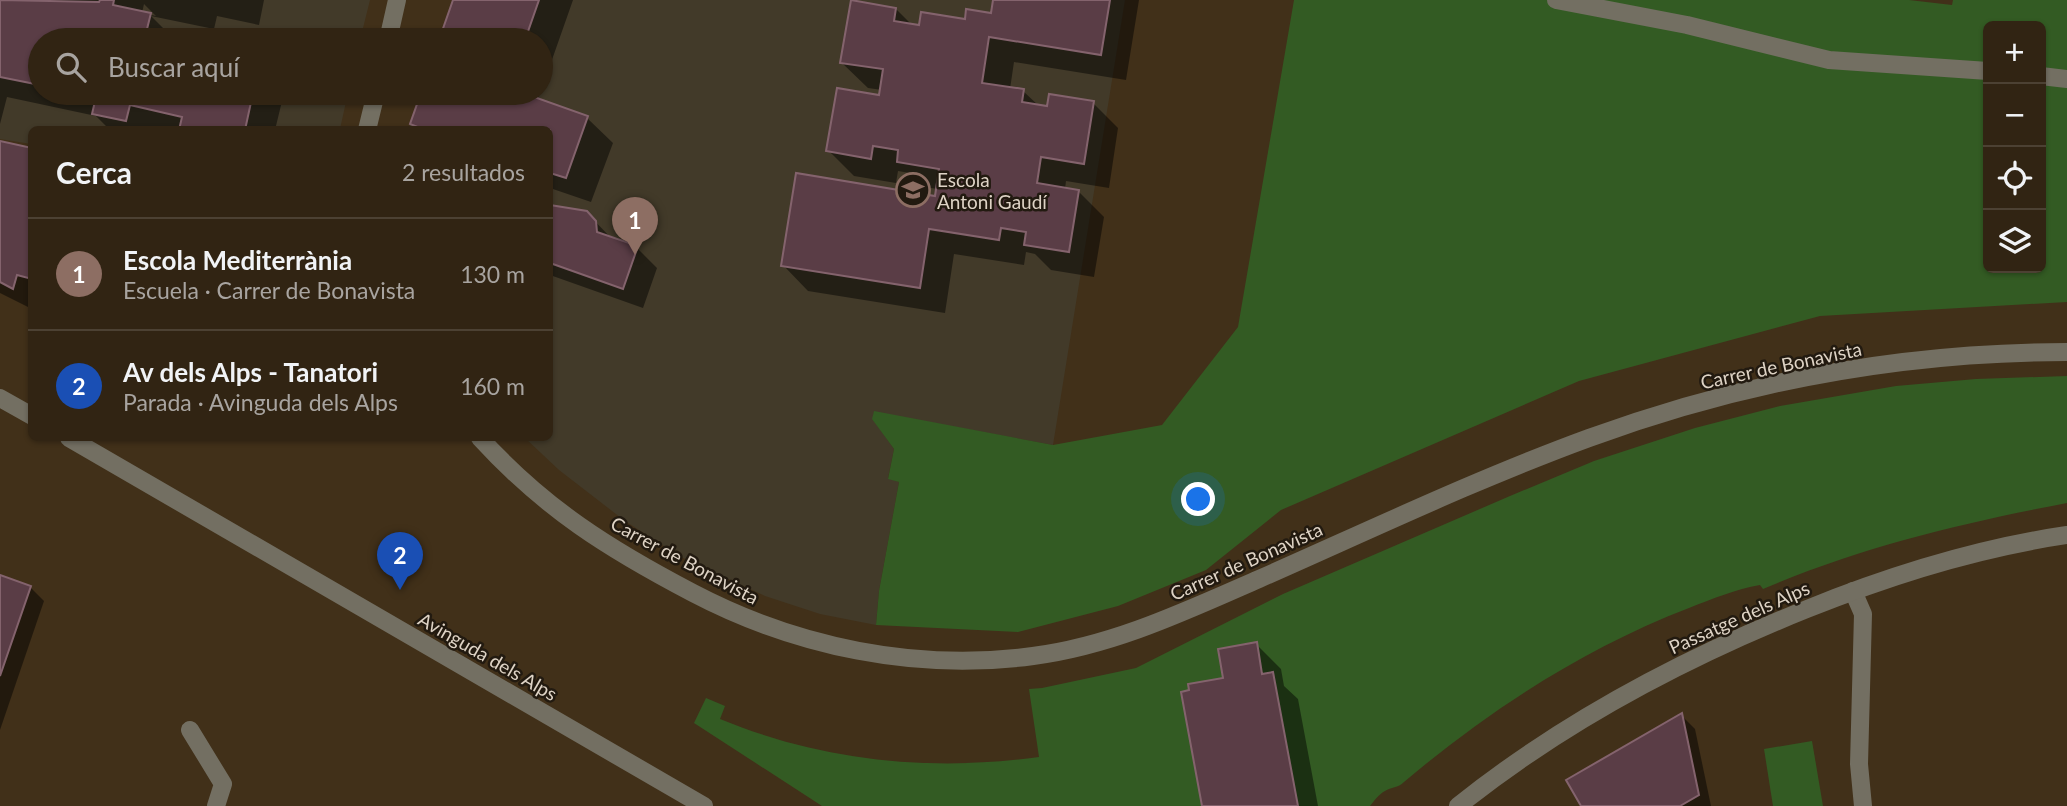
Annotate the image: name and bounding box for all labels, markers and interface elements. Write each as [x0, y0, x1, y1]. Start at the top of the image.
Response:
map controls [1983, 21, 2046, 273]
button: + [1983, 21, 2046, 84]
search box [28, 28, 553, 105]
icon: search [52, 48, 90, 86]
text: Buscar aquí [108, 51, 239, 83]
button: − [1983, 84, 2046, 147]
button: locate [1983, 147, 2046, 210]
text: Cerca [56, 154, 132, 190]
text: 2 resultados [402, 158, 525, 186]
place label: Escola Antoni Gaudí [937, 168, 1048, 213]
school or university icon: Escola Antoni Gaudí [894, 171, 932, 209]
pin: 1 [612, 197, 658, 255]
button: layers [1983, 210, 2046, 273]
text: Escola Mediterrània [123, 244, 352, 276]
text: 1 [72, 260, 86, 288]
text: 130 m [460, 260, 525, 288]
text: Escuela · Carrer de Bonavista [123, 276, 415, 304]
street label: Carrer de Bonavista [1698, 337, 1864, 393]
text: Av dels Alps - Tanatori [123, 356, 378, 388]
text: 2 [72, 372, 86, 400]
text: 160 m [460, 372, 525, 400]
text: Parada · Avinguda dels Alps [123, 388, 398, 416]
your location [1181, 482, 1215, 516]
street label: Carrer de Bonavista [607, 511, 763, 609]
street label: Carrer de Bonavista [1166, 517, 1326, 605]
pin: 2 [377, 532, 423, 590]
street label: Passatge dels Alps [1665, 576, 1813, 658]
street label: Avinguda dels Alps [415, 607, 561, 705]

